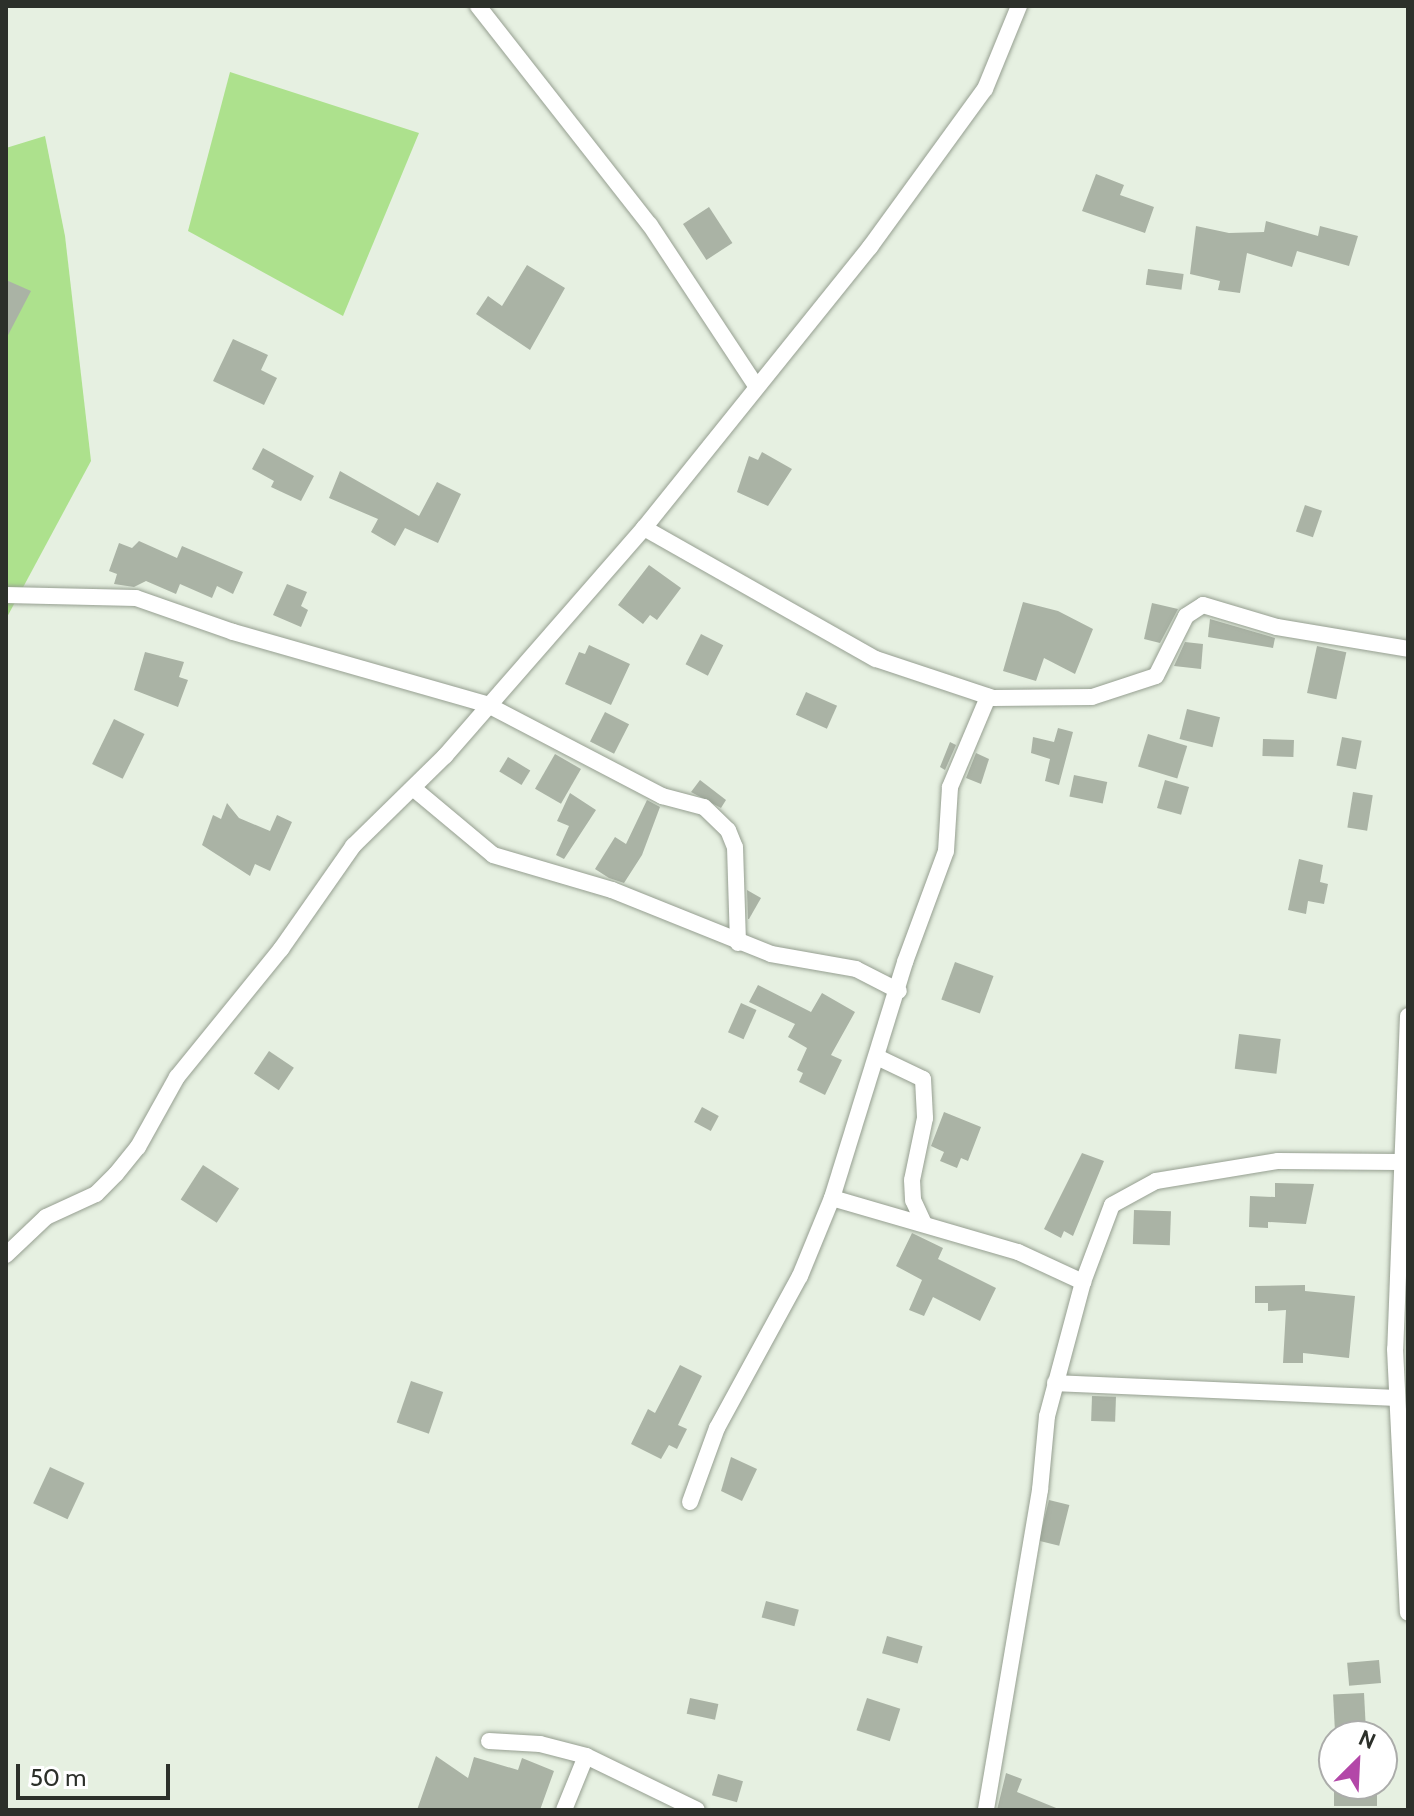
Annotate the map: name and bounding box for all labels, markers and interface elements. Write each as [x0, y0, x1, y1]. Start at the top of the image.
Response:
north arrow [1318, 1720, 1398, 1800]
text: N [1355, 1724, 1380, 1755]
scale bar [20, 1748, 174, 1798]
text: 50 m [30, 1763, 86, 1792]

